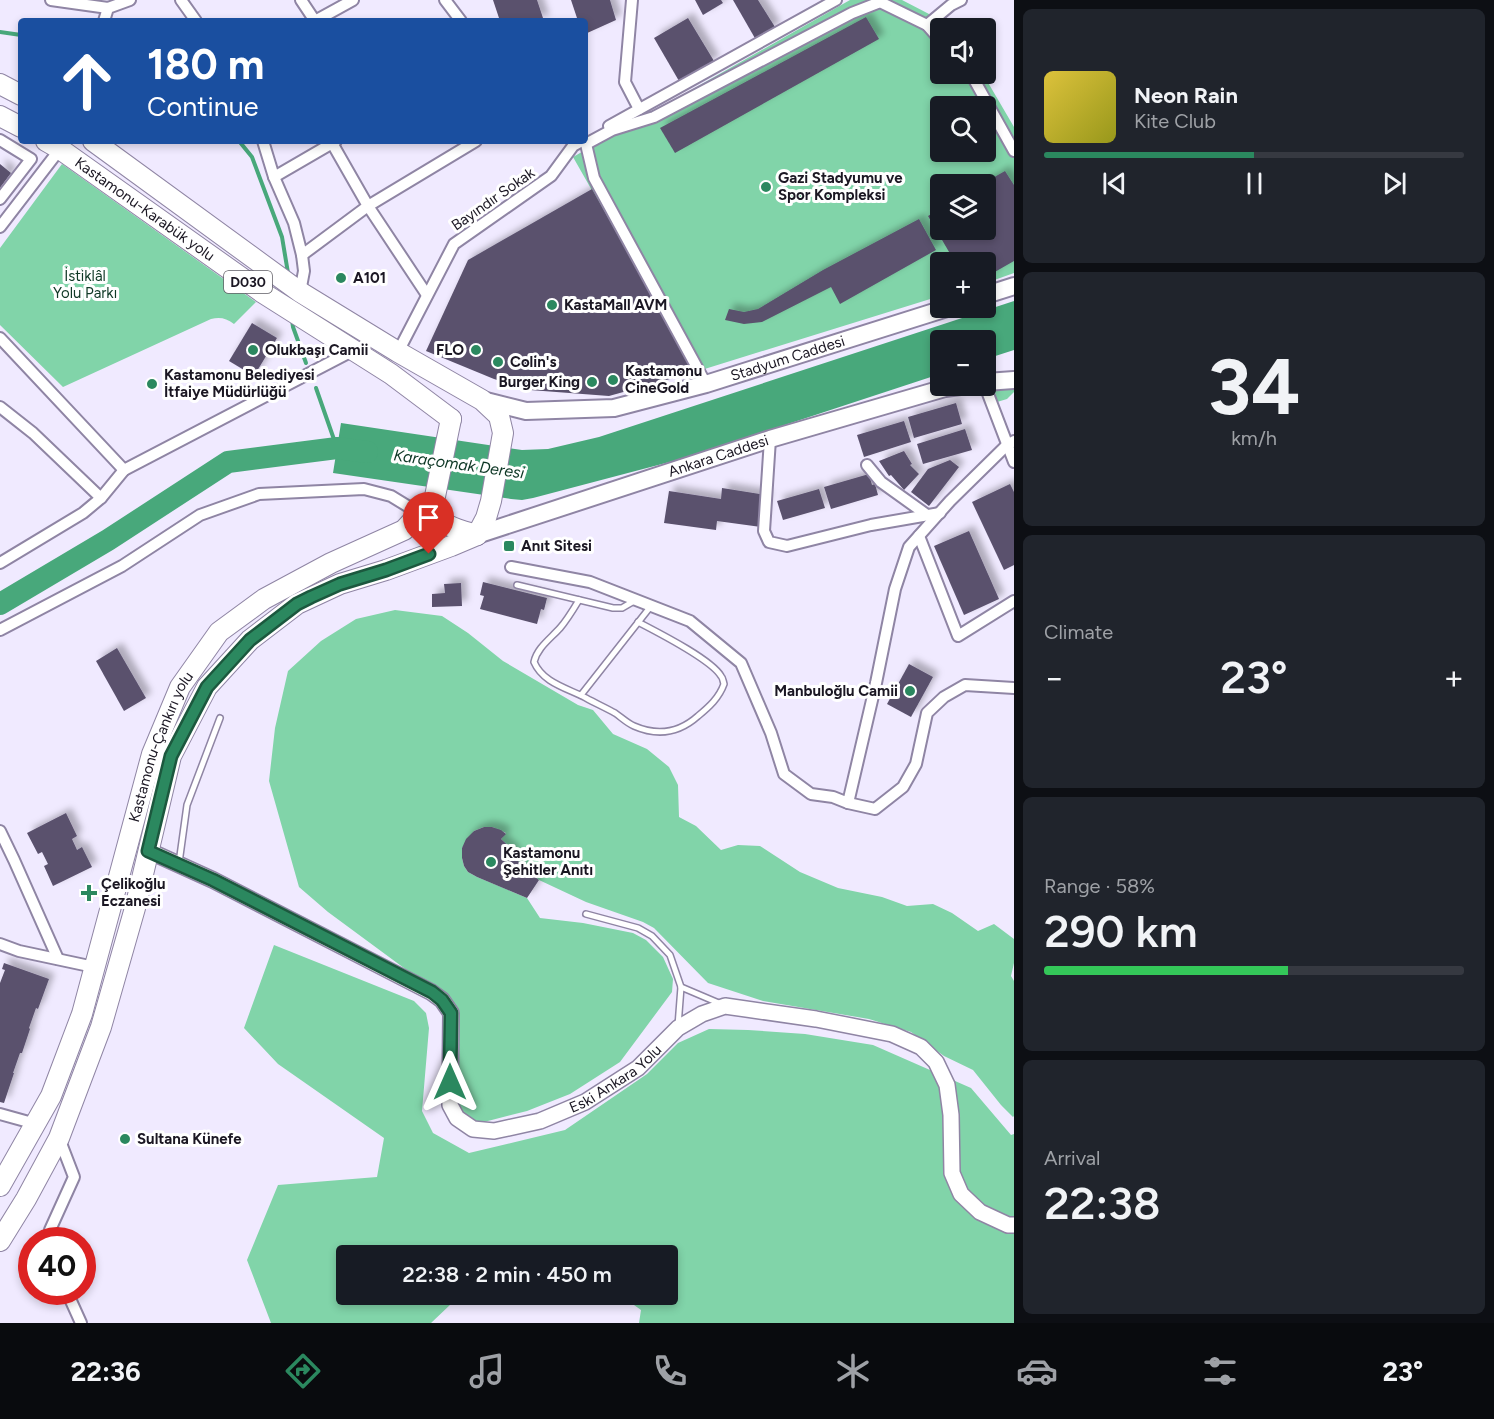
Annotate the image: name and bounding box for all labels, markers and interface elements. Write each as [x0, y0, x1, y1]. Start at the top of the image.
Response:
map controls [930, 18, 996, 396]
button: sound [930, 18, 996, 84]
text: 180 m [147, 39, 264, 90]
icon: ahead [48, 42, 126, 120]
text: Neon Rain [1134, 82, 1238, 109]
text: Continue [147, 90, 259, 123]
button: search [930, 96, 996, 162]
text: Kite Club [1134, 109, 1216, 133]
street label: Kastamonu-Karabük yolu [71, 153, 218, 265]
street label: Bayındır Sokak [448, 163, 539, 234]
icon: previous [1098, 167, 1131, 200]
icon: pause [1238, 167, 1271, 200]
icon: next [1378, 167, 1411, 200]
place label: Gazi Stadyumu ve Spor Kompleksi [778, 169, 903, 204]
button: layers [930, 174, 996, 240]
marker: Gazi Stadyumu ve Spor Kompleksi [759, 180, 773, 194]
button: + [930, 252, 996, 318]
park label: İstiklâl Yolu Parkı [53, 267, 117, 302]
place label: A101 [353, 269, 386, 287]
road number: D030 [224, 271, 272, 293]
marker: A101 [334, 271, 348, 285]
place label: KastaMall AVM [564, 296, 667, 314]
marker: KastaMall AVM [545, 298, 559, 312]
button: − [930, 330, 996, 396]
street label: Stadyum Caddesi [728, 332, 847, 385]
text: 34 [1208, 340, 1300, 434]
place label: Olukbaşı Camii [265, 341, 369, 359]
place label: FLO [436, 341, 464, 359]
marker: Olukbaşı Camii [246, 343, 260, 357]
marker: FLO [469, 343, 483, 357]
place label: Colin's [510, 353, 556, 371]
marker: Colin's [491, 355, 505, 369]
place label: Kastamonu CineGold [625, 362, 702, 397]
place label: Kastamonu Belediyesi İtfaiye Müdürlüğü [164, 366, 315, 401]
place label: Burger King [499, 373, 580, 391]
marker: Kastamonu CineGold [606, 373, 620, 387]
marker: Burger King [585, 375, 599, 389]
marker: Kastamonu Belediyesi İtfaiye Müdürlüğü [145, 377, 159, 391]
text: km/h [1231, 426, 1277, 450]
street label: Ankara Caddesi [666, 431, 771, 481]
water label: Karaçomak Deresi [392, 445, 526, 483]
pin [403, 492, 454, 554]
icon: arrive [412, 501, 445, 534]
place label: Anıt Sitesi [521, 537, 592, 555]
marker: Anıt Sitesi [502, 539, 516, 553]
text: Climate [1044, 620, 1113, 644]
text: 23° [1220, 650, 1288, 704]
text: − [1044, 658, 1065, 697]
text: + [1443, 658, 1464, 697]
street label: Kastamonu-Çankırı yolu [125, 668, 197, 824]
place label: Manbuloğlu Camii [774, 682, 898, 700]
marker: Manbuloğlu Camii [903, 684, 917, 698]
place label: Kastamonu Şehitler Anıtı [503, 844, 593, 879]
marker: Kastamonu Şehitler Anıtı [484, 855, 498, 869]
text: Range · 58% [1044, 874, 1155, 898]
place label: Çelikoğlu Eczanesi [101, 875, 165, 910]
marker: Çelikoğlu Eczanesi [82, 886, 96, 900]
text: 290 km [1044, 904, 1198, 958]
street label: Eski Ankara Yolu [566, 1041, 665, 1117]
position arrow [418, 1050, 482, 1114]
place label: Sultana Künefe [137, 1130, 242, 1148]
marker: Sultana Künefe [118, 1132, 132, 1146]
text: Arrival [1044, 1146, 1100, 1170]
text: 22:38 [1044, 1176, 1160, 1230]
speed limit sign: 40 [18, 1227, 96, 1305]
text: 22:38 · 2 min · 450 m [402, 1261, 612, 1288]
icon: directions [282, 1350, 324, 1392]
icon: music [466, 1350, 508, 1392]
icon: phone [649, 1350, 691, 1392]
icon: climate [832, 1350, 874, 1392]
icon: car [1016, 1350, 1058, 1392]
icon: filters [1199, 1350, 1241, 1392]
text: 22:36 [71, 1355, 141, 1388]
text: 23° [1382, 1355, 1423, 1388]

